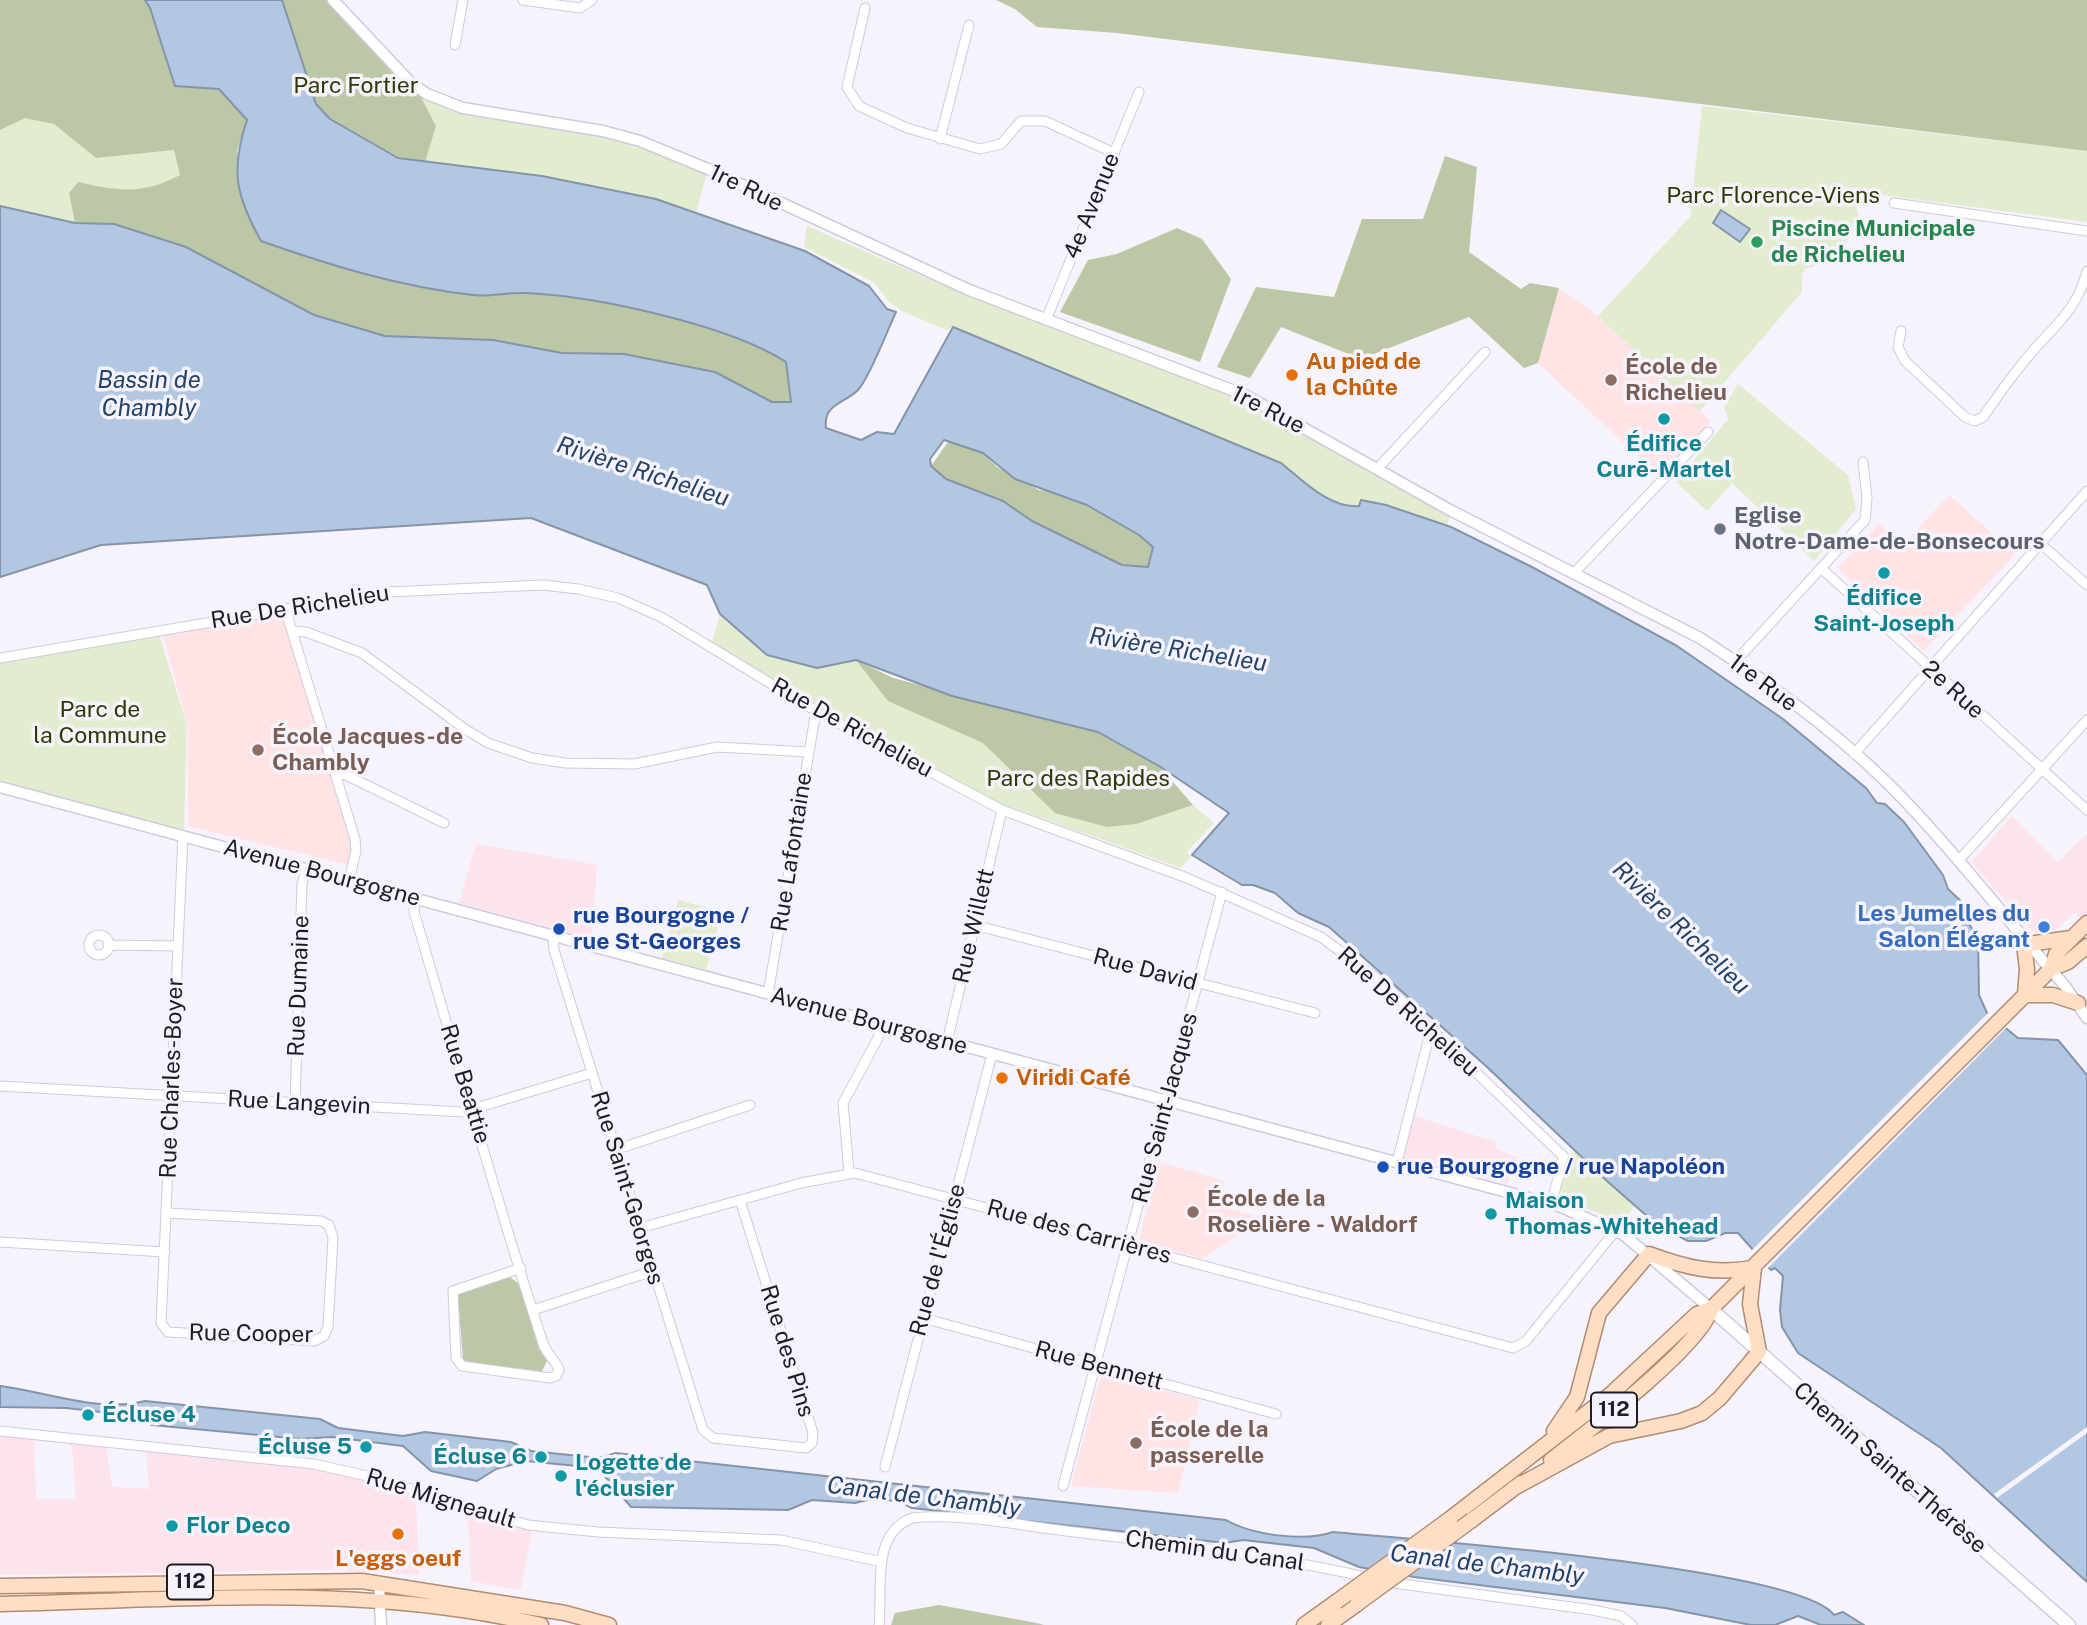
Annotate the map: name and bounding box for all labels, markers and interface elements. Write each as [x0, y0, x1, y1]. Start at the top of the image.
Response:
park label: Parc Fortier [293, 72, 419, 100]
street label: 4e Avenue [1058, 149, 1126, 263]
street label: 1re Rue [705, 158, 787, 218]
park label: Parc Florence-Viens [1666, 182, 1880, 210]
place label: Piscine Municipale de Richelieu [1771, 215, 1975, 269]
marker: Piscine Municipale de Richelieu [1749, 234, 1765, 250]
place label: Au pied de la Chûte [1306, 348, 1421, 402]
place label: École de Richelieu [1625, 353, 1727, 407]
water label: Bassin de Chambly [97, 367, 201, 423]
marker: Au pied de la Chûte [1284, 367, 1300, 383]
marker: École de Richelieu [1603, 372, 1619, 388]
street label: 1re Rue [1227, 380, 1309, 440]
marker: Édifice Curē-Martel [1656, 411, 1672, 427]
place label: Édifice Curē-Martel [1596, 430, 1732, 484]
water label: Rivière Richelieu [553, 431, 733, 513]
place label: Eglise Notre-Dame-de-Bonsecours [1734, 502, 2045, 556]
marker: Eglise Notre-Dame-de-Bonsecours [1712, 521, 1728, 537]
marker: Édifice Saint-Joseph [1876, 565, 1892, 581]
street label: Rue De Richelieu [209, 579, 391, 635]
place label: Édifice Saint-Joseph [1813, 584, 1955, 638]
water label: Rivière Richelieu [1087, 622, 1269, 678]
street label: 1re Rue [1723, 648, 1803, 718]
street label: 2e Rue [1916, 655, 1990, 725]
street label: Rue De Richelieu [766, 672, 938, 784]
park label: Parc de la Commune [33, 696, 167, 750]
place label: École Jacques-de Chambly [272, 723, 463, 777]
marker: École Jacques-de Chambly [250, 742, 266, 758]
park label: Parc des Rapides [986, 765, 1170, 793]
street label: Rue Lafontaine [766, 770, 818, 934]
street label: Avenue Bourgogne [221, 833, 423, 913]
water label: Rivière Richelieu [1606, 855, 1756, 1001]
street label: Rue Willett [947, 866, 1001, 986]
place label: Les Jumelles du Salon Élégant [1857, 900, 2030, 954]
place label: rue Bourgogne / rue St-Georges [573, 902, 749, 956]
street label: Rue Dumaine [283, 915, 315, 1057]
marker: Les Jumelles du Salon Élégant [2036, 919, 2052, 935]
marker: rue Bourgogne / rue St-Georges [551, 921, 567, 937]
street label: Rue De Richelieu [1332, 941, 1484, 1083]
street label: Rue David [1090, 943, 1200, 997]
street label: Rue Charles-Boyer [155, 977, 189, 1179]
street label: Avenue Bourgogne [768, 981, 970, 1061]
street label: Rue Saint-Jacques [1126, 1010, 1204, 1206]
street label: Rue Beattie [434, 1021, 496, 1147]
place label: Viridi Café [1016, 1064, 1131, 1092]
marker: Viridi Café [994, 1070, 1010, 1086]
street label: Rue Langevin [227, 1085, 371, 1121]
street label: Rue Saint-Georges [584, 1088, 670, 1288]
place label: rue Bourgogne / rue Napoléon [1397, 1153, 1725, 1181]
marker: rue Bourgogne / rue Napoléon [1375, 1159, 1391, 1175]
street label: Rue de l'Église [904, 1181, 972, 1339]
place label: École de la Roselière - Waldorf [1207, 1185, 1417, 1239]
place label: Maison Thomas-Whitehead [1505, 1187, 1718, 1241]
street label: Rue des Carrières [984, 1194, 1174, 1270]
marker: École de la Roselière - Waldorf [1185, 1204, 1201, 1220]
marker: Maison Thomas-Whitehead [1483, 1206, 1499, 1222]
street label: Rue des Pins [754, 1282, 820, 1420]
street label: Rue Cooper [188, 1319, 314, 1349]
street label: Rue Bennett [1032, 1336, 1166, 1396]
street label: Chemin Sainte-Thérèse [1788, 1376, 1992, 1560]
road number: 112 [1591, 1392, 1637, 1428]
place label: Écluse 4 [102, 1401, 196, 1429]
marker: Écluse 4 [80, 1407, 96, 1423]
place label: École de la passerelle [1150, 1416, 1269, 1470]
place label: Écluse 5 [258, 1433, 352, 1461]
marker: École de la passerelle [1128, 1435, 1144, 1451]
marker: Écluse 5 [358, 1439, 374, 1455]
place label: Écluse 6 [433, 1443, 527, 1471]
marker: Écluse 6 [533, 1449, 549, 1465]
place label: Logette de l'éclusier [575, 1449, 692, 1503]
street label: Rue Migneault [363, 1463, 519, 1535]
marker: Logette de l'éclusier [553, 1468, 569, 1484]
water label: Canal de Chambly [825, 1471, 1023, 1523]
place label: Flor Deco [186, 1512, 290, 1540]
marker: Flor Deco [164, 1518, 180, 1534]
street label: Chemin du Canal [1124, 1525, 1306, 1577]
marker: L'eggs oeuf [390, 1526, 406, 1542]
water label: Canal de Chambly [1388, 1539, 1586, 1591]
place label: L'eggs oeuf [335, 1545, 461, 1573]
road number: 112 [167, 1564, 213, 1600]

